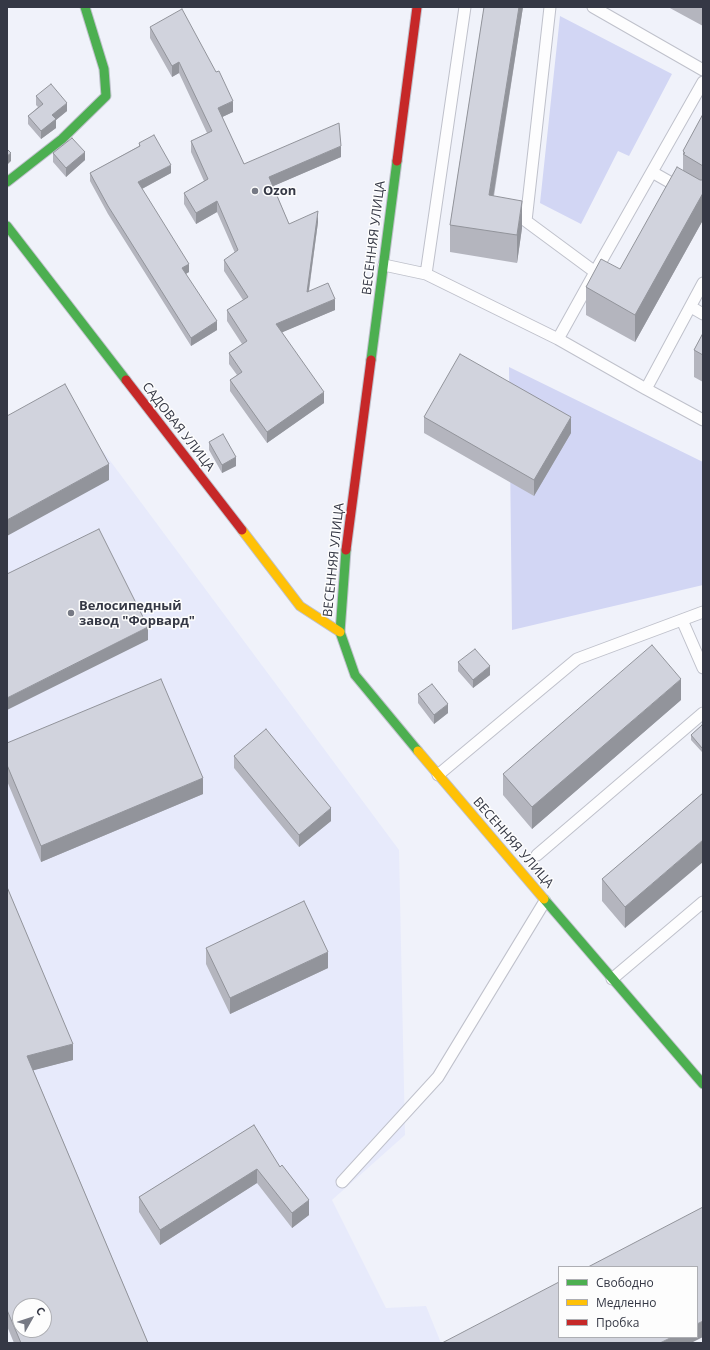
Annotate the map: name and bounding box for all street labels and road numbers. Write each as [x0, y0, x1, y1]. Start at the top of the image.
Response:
street label: ВЕСЕННЯЯ УЛИЦА [359, 180, 389, 296]
street label: САДОВАЯ УЛИЦА [138, 379, 218, 475]
street label: ВЕСЕННЯЯ УЛИЦА [320, 502, 348, 618]
street label: ВЕСЕННЯЯ УЛИЦА [469, 795, 557, 891]

